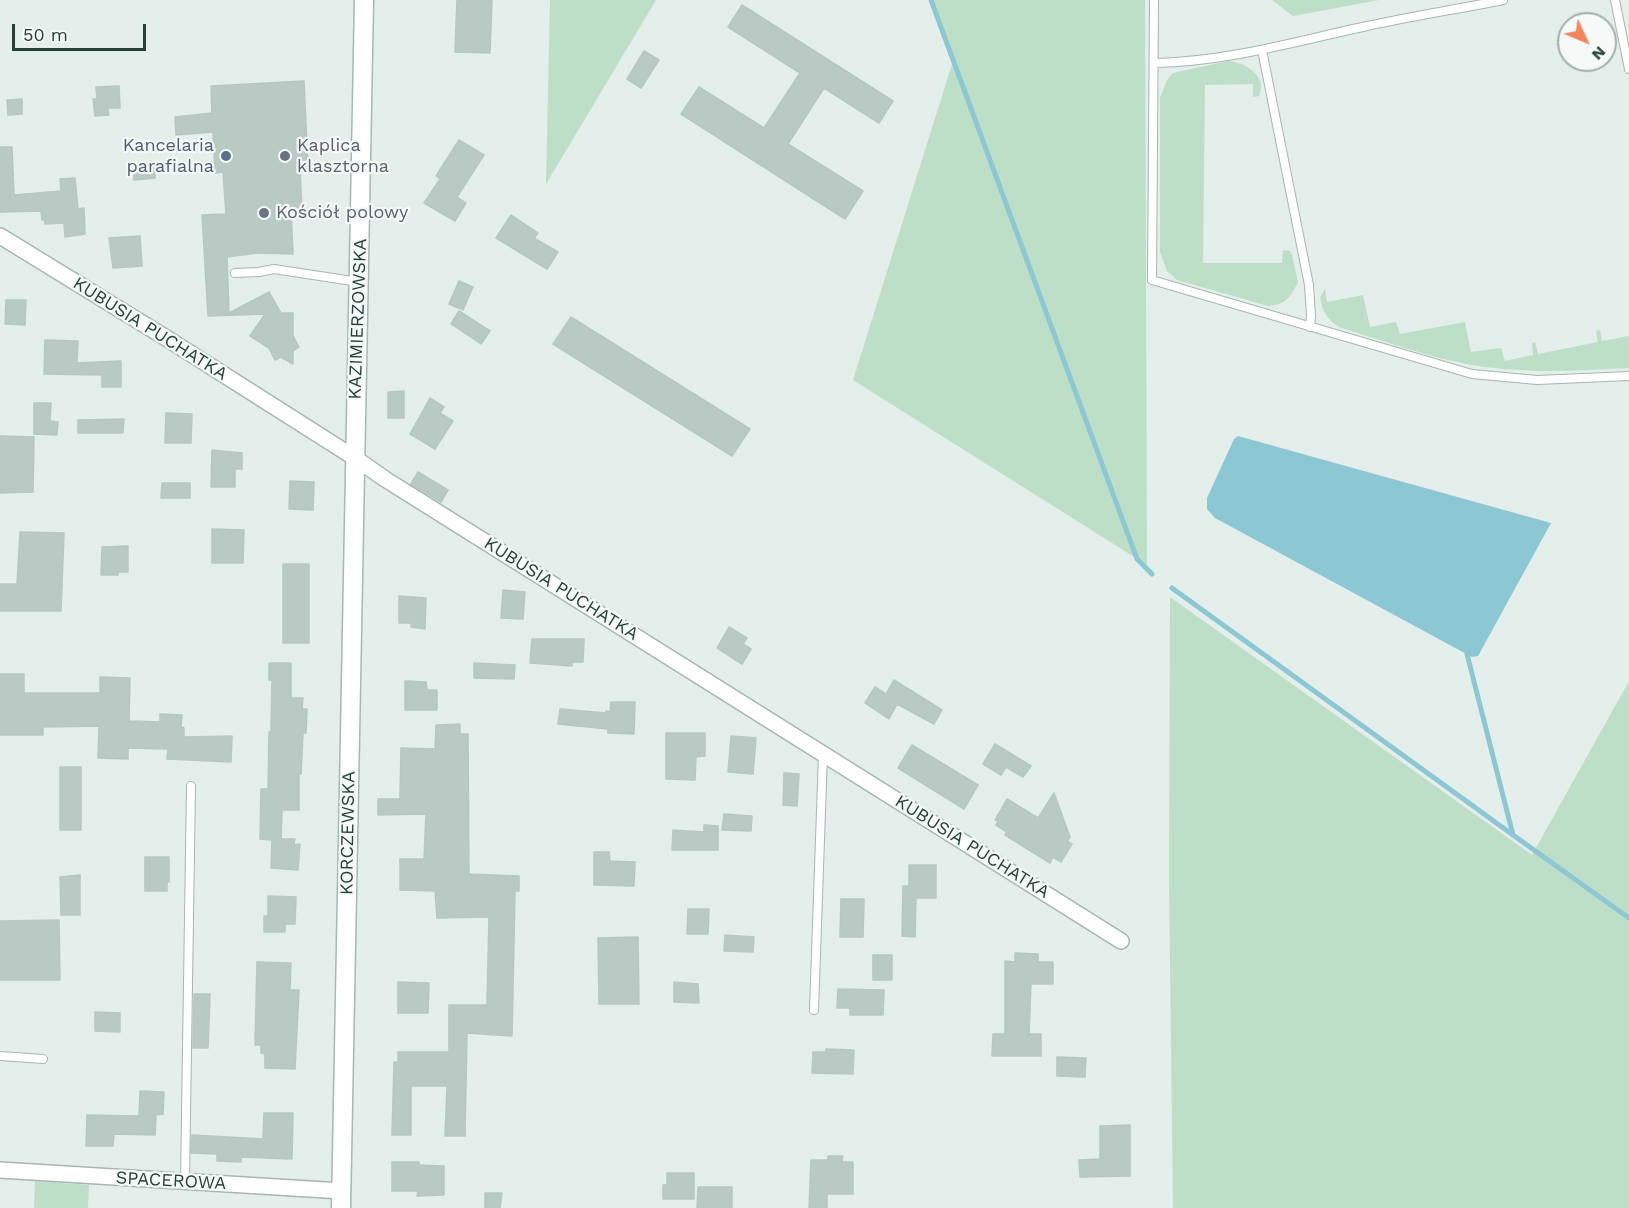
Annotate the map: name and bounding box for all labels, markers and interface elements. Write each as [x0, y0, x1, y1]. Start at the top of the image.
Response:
scale bar [15, 12, 148, 50]
north arrow [1557, 12, 1617, 72]
text: 50 m [23, 24, 68, 45]
text: N [1588, 43, 1610, 64]
place label: Kancelaria parafialna [123, 135, 214, 178]
place label: Kaplica klasztorna [297, 135, 389, 178]
marker: Kancelaria parafialna [219, 149, 233, 163]
marker: Kaplica klasztorna [278, 149, 292, 163]
place label: Kościół polowy [276, 202, 408, 224]
marker: Kościół polowy [257, 206, 271, 220]
street label: KAZIMIERZOWSKA [344, 238, 372, 400]
street label: KUBUSIA PUCHATKA [69, 273, 231, 385]
street label: KUBUSIA PUCHATKA [480, 533, 642, 645]
street label: KORCZEWSKA [336, 771, 360, 895]
street label: KUBUSIA PUCHATKA [891, 791, 1053, 903]
street label: SPACEROWA [115, 1167, 227, 1195]

